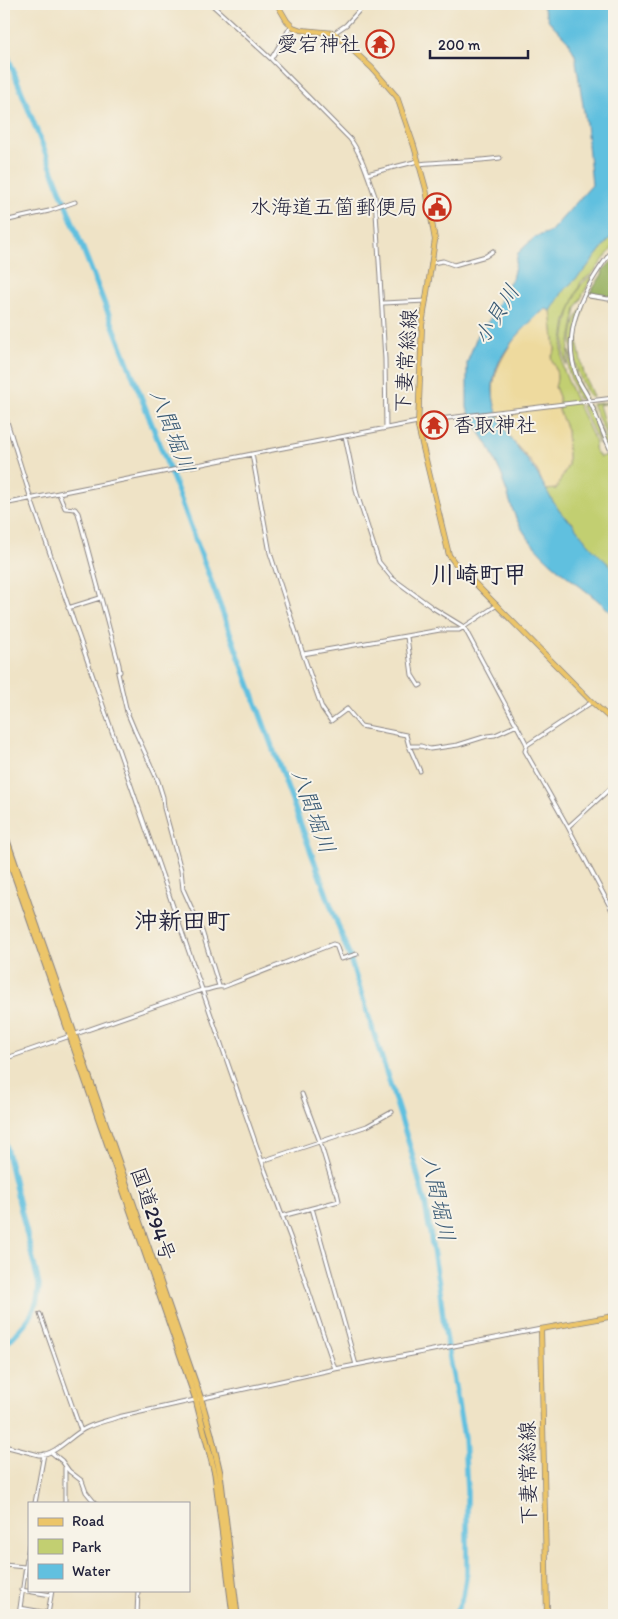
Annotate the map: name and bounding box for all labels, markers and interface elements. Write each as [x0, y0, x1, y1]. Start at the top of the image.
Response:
scale bar [430, 28, 528, 60]
temple icon: 愛宕神社 [365, 29, 395, 59]
place label: 愛宕神社 [277, 31, 361, 56]
text: 200 m [438, 36, 481, 54]
public building icon: 水海道五箇郵便局 [422, 192, 452, 222]
place label: 水海道五箇郵便局 [250, 194, 418, 219]
water label: 小貝川 [467, 279, 525, 349]
street label: 下妻常総線 [389, 308, 422, 414]
water label: 八間堀川 [144, 385, 201, 477]
temple icon: 香取神社 [419, 410, 449, 440]
place label: 香取神社 [453, 412, 537, 437]
district label: 川崎町甲 [431, 560, 527, 589]
water label: 八間堀川 [286, 765, 341, 857]
district label: 沖新田町 [134, 906, 230, 935]
water label: 八間堀川 [416, 1152, 461, 1244]
street label: 国道294号 [126, 1164, 181, 1264]
street label: 下妻常総線 [514, 1420, 541, 1526]
legend [28, 1502, 190, 1592]
text: Road [72, 1512, 105, 1530]
text: Park [72, 1538, 102, 1556]
text: Water [72, 1562, 111, 1580]

